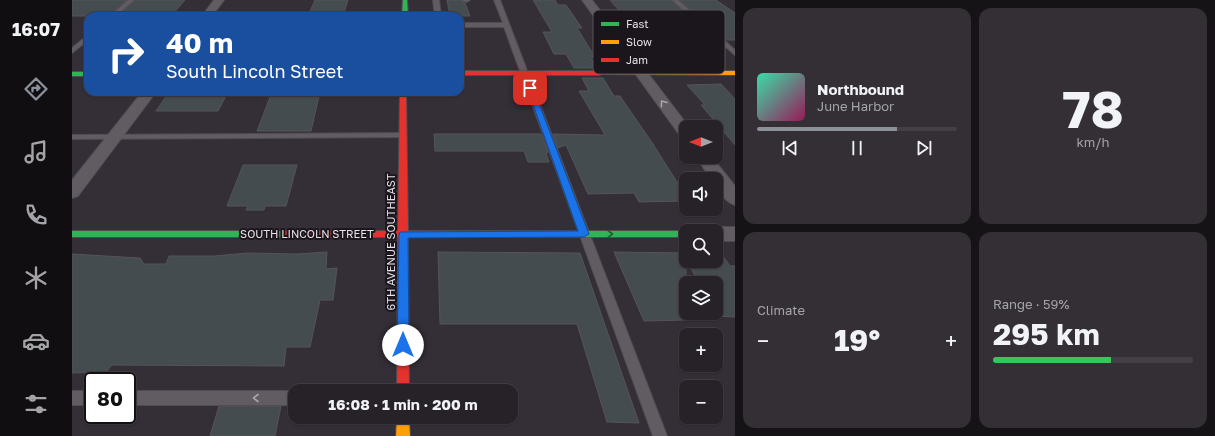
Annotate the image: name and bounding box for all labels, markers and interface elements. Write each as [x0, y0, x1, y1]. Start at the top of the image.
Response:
legend [593, 10, 725, 74]
text: Fast [626, 17, 649, 30]
text: 16:07 [12, 18, 60, 40]
text: 40 m [166, 26, 233, 59]
icon: right [100, 28, 152, 80]
text: Slow [626, 35, 652, 48]
text: Jam [626, 53, 648, 66]
text: South Lincoln Street [166, 60, 343, 82]
pin [513, 71, 547, 105]
icon: directions [22, 75, 50, 103]
icon: arrive [519, 77, 541, 99]
text: 78 [1062, 77, 1124, 139]
text: Northbound [817, 80, 904, 98]
text: June Harbor [817, 98, 894, 114]
one-way arrow [660, 100, 667, 107]
north arrow [679, 120, 723, 164]
map controls [679, 120, 723, 424]
text: km/h [1076, 134, 1110, 150]
icon: previous [779, 137, 801, 159]
icon: pause [846, 137, 868, 159]
icon: next [913, 137, 935, 159]
icon: music [22, 138, 50, 166]
button: sound [679, 172, 723, 216]
street label: 6TH AVENUE SOUTHEAST [384, 173, 397, 311]
icon: phone [22, 201, 50, 229]
button: search [679, 224, 723, 268]
street label: SOUTH LINCOLN STREET [240, 227, 374, 240]
one-way arrow [607, 230, 613, 238]
icon: climate [22, 264, 50, 292]
button: layers [679, 276, 723, 320]
text: Range · 59% [993, 296, 1069, 312]
text: Climate [757, 302, 805, 318]
text: 295 km [993, 316, 1100, 352]
text: 19° [834, 322, 880, 358]
position arrow [382, 324, 424, 366]
icon: car [22, 327, 50, 355]
text: − [757, 327, 769, 354]
text: + [945, 327, 957, 354]
button: + [679, 328, 723, 372]
speed limit sign: 80 [84, 372, 136, 424]
button: − [679, 380, 723, 424]
icon: filters [22, 390, 50, 418]
one-way arrow [253, 394, 259, 402]
text: 16:08 · 1 min · 200 m [328, 395, 478, 413]

